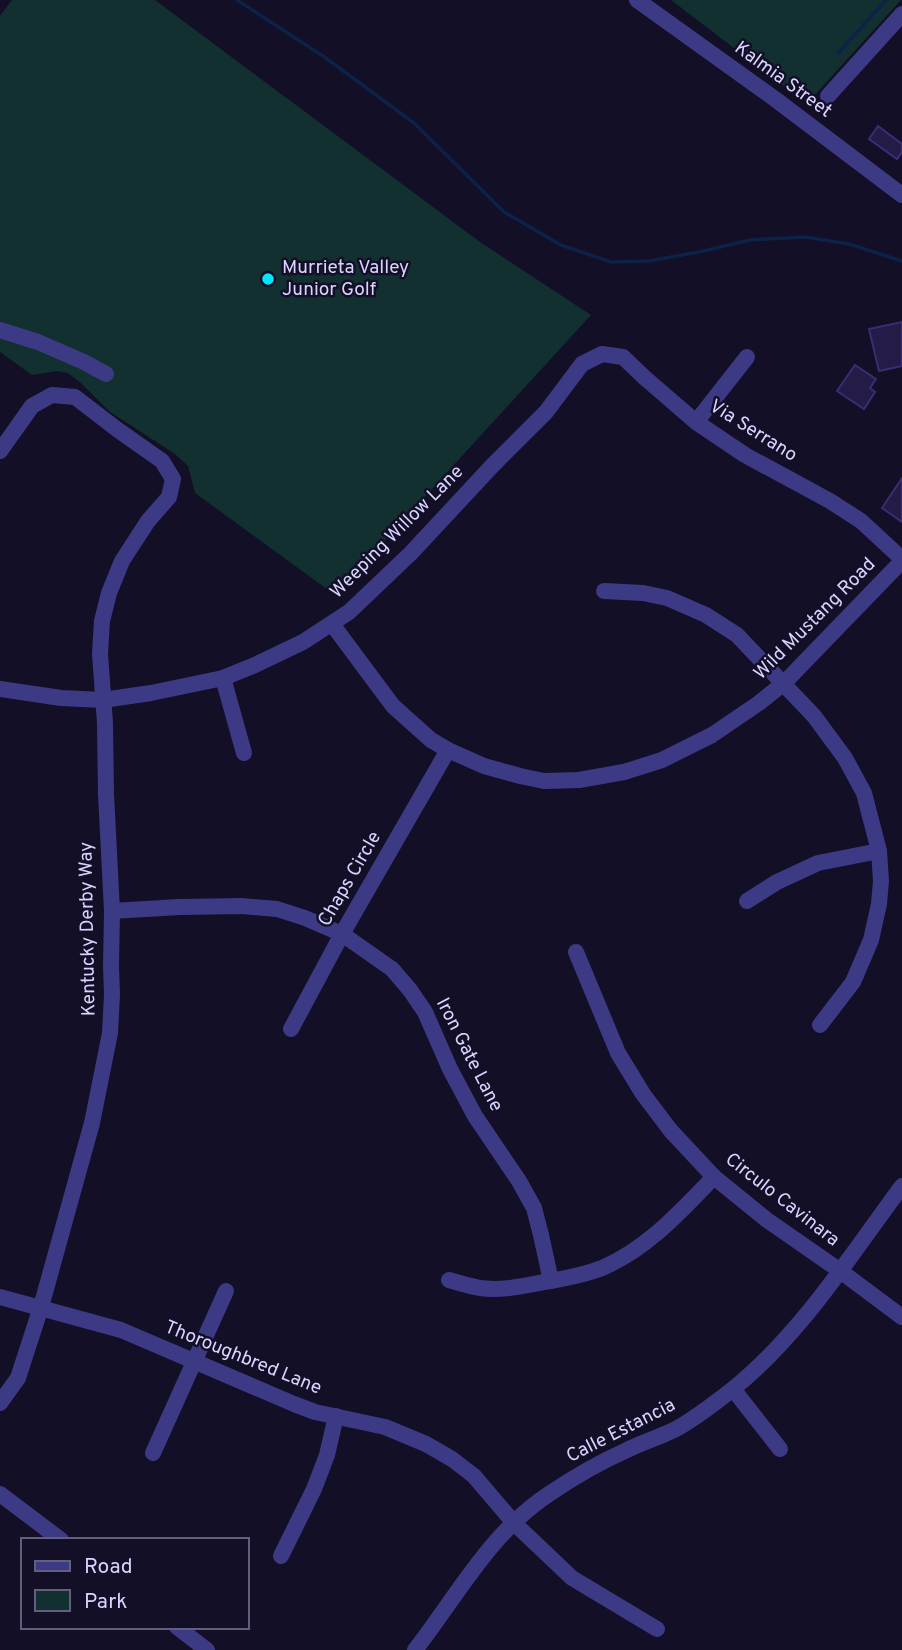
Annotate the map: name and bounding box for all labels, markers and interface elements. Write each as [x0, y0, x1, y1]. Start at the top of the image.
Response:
street label: Kalmia Street [729, 37, 837, 123]
place label: Murrieta Valley Junior Golf [282, 256, 409, 302]
marker: Murrieta Valley Junior Golf [260, 271, 276, 287]
street label: Via Serrano [705, 395, 801, 467]
street label: Weeping Willow Lane [325, 460, 469, 604]
street label: Wild Mustang Road [749, 553, 881, 685]
street label: Chaps Circle [313, 827, 387, 931]
street label: Kentucky Derby Way [74, 841, 102, 1017]
street label: Iron Gate Lane [430, 994, 508, 1116]
street label: Circulo Cavinara [720, 1148, 844, 1252]
street label: Thoroughbred Lane [161, 1316, 325, 1400]
street label: Calle Estancia [562, 1393, 680, 1469]
legend [21, 1538, 248, 1629]
text: Road [84, 1554, 133, 1581]
text: Park [84, 1589, 127, 1616]

